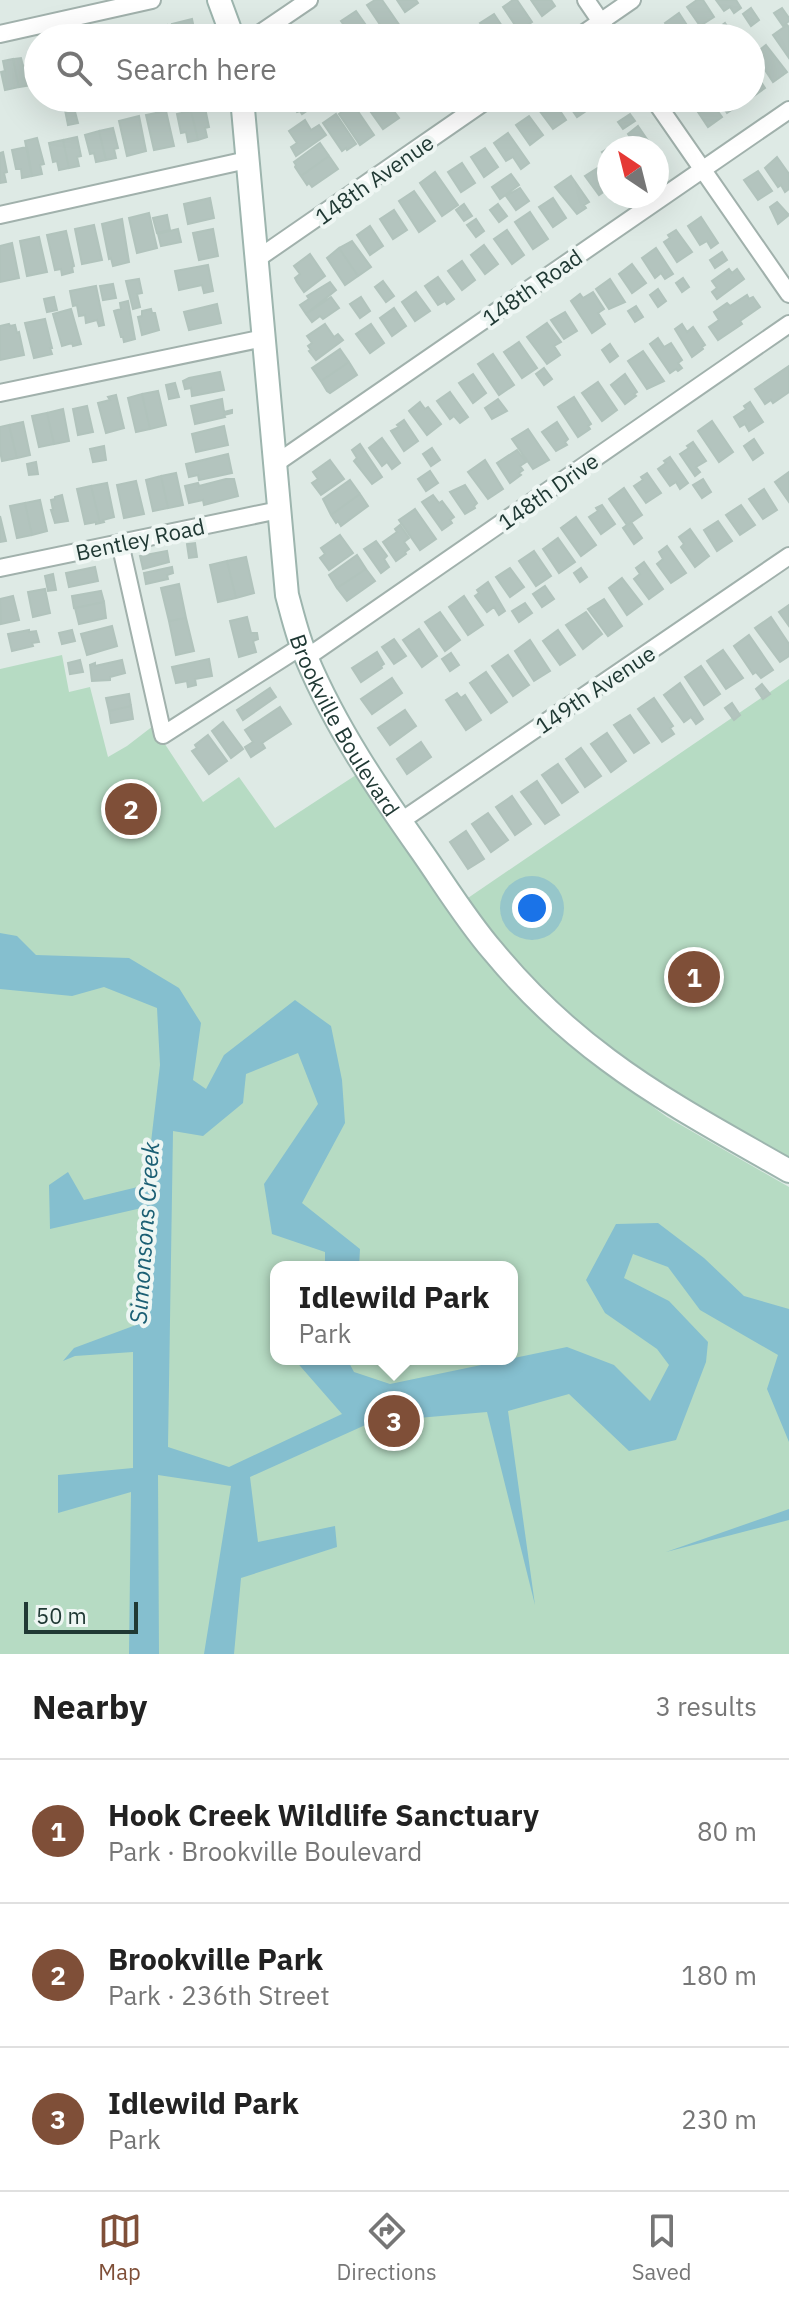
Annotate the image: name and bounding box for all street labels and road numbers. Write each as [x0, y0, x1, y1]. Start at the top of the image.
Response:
street label: 148th Avenue [309, 127, 439, 231]
street label: 148th Road [476, 242, 588, 332]
street label: 148th Drive [492, 446, 604, 536]
street label: Bentley Road [73, 511, 207, 567]
street label: Brookville Boulevard [284, 630, 407, 821]
street label: 149th Avenue [529, 638, 661, 740]

